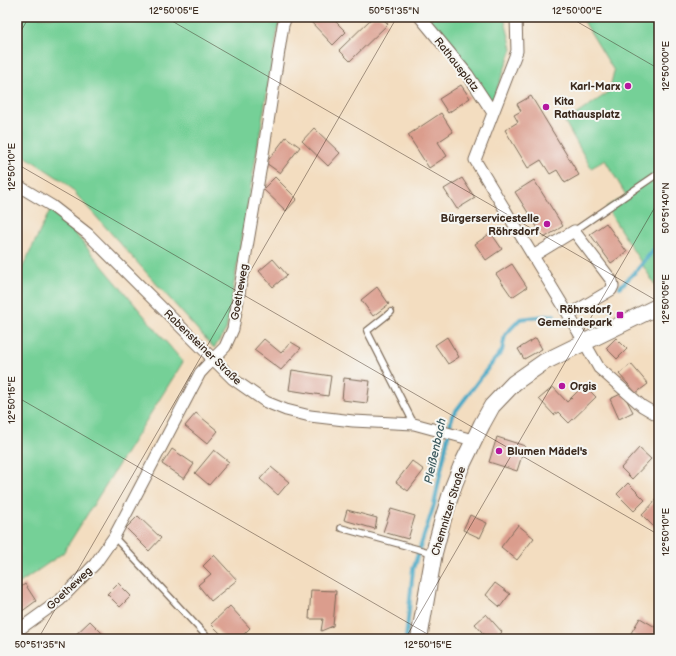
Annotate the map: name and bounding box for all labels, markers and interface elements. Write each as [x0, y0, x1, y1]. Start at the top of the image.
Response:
text: 12°50'05"E [149, 5, 199, 17]
text: 50°51'35"N [368, 5, 420, 17]
text: 12°50'00"E [552, 5, 602, 17]
street label: Rathausplatz [431, 35, 482, 94]
text: 12°50'00"E [660, 41, 672, 91]
place label: Karl-Marx [570, 80, 620, 93]
marker: Karl-Marx [623, 81, 633, 91]
place label: Kita Rathausplatz [554, 95, 620, 121]
marker: Kita Rathausplatz [541, 102, 551, 112]
text: 12°50'10"E [6, 143, 18, 191]
text: 50°51'40"N [660, 182, 672, 234]
place label: Bürgerservicestelle Röhrsdorf [441, 212, 540, 238]
marker: Bürgerservicestelle Röhrsdorf [542, 219, 552, 229]
street label: Goetheweg [228, 263, 251, 321]
text: 12°50'05"E [660, 274, 672, 324]
place label: Röhrsdorf, Gemeindepark [538, 303, 612, 329]
street label: Rabensteiner Straße [161, 307, 244, 388]
marker: Röhrsdorf, Gemeindepark [615, 310, 625, 320]
text: 12°50'15"E [6, 376, 18, 424]
place label: Orgis [570, 380, 597, 393]
marker: Orgis [557, 381, 567, 391]
water label: Pleißenbach [421, 416, 450, 485]
place label: Blumen Mädel's [507, 445, 588, 458]
marker: Blumen Mädel's [494, 446, 504, 456]
street label: Chemnitzer Straße [429, 464, 468, 557]
text: 12°50'10"E [660, 508, 672, 556]
street label: Goetheweg [44, 564, 95, 613]
text: 50°51'35"N [14, 639, 66, 651]
text: 12°50'15"E [404, 639, 452, 651]

